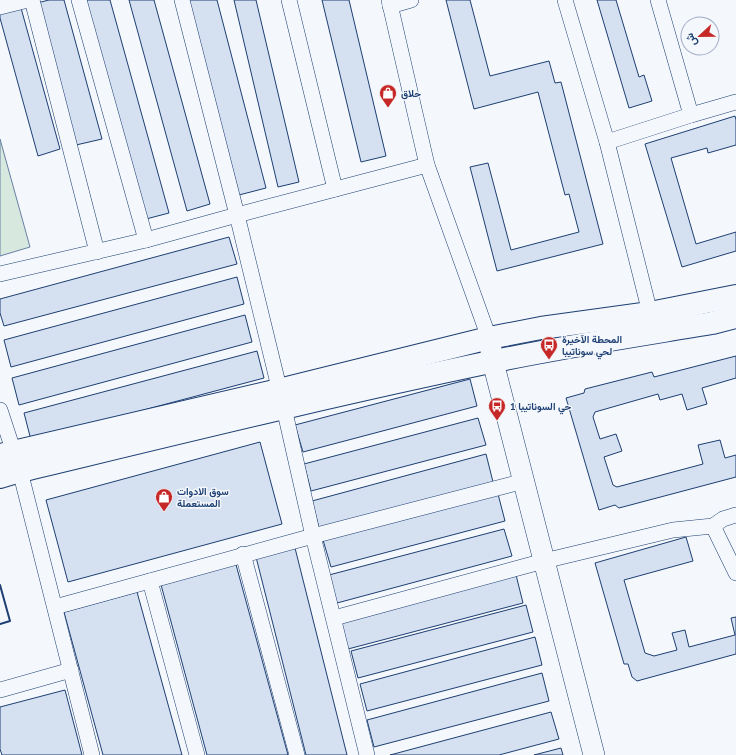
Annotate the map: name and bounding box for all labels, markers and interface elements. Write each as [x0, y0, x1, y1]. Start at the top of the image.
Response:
north arrow [680, 16, 720, 56]
text: ش [682, 31, 700, 48]
shop icon: حلاق [378, 83, 398, 108]
place label: حلاق [401, 87, 421, 100]
place label: المحطة الآخيرة لحي سوناتيبا [562, 333, 622, 360]
bus stop icon: المحطة الآخيرة لحي سوناتيبا [539, 335, 559, 360]
bus stop icon: حي السوناتيبا 1 [487, 396, 507, 421]
place label: حي السوناتيبا 1 [510, 400, 572, 415]
place label: سوق الادوات المستعملة [177, 485, 229, 510]
shop icon: سوق الادوات المستعملة [154, 487, 174, 512]

